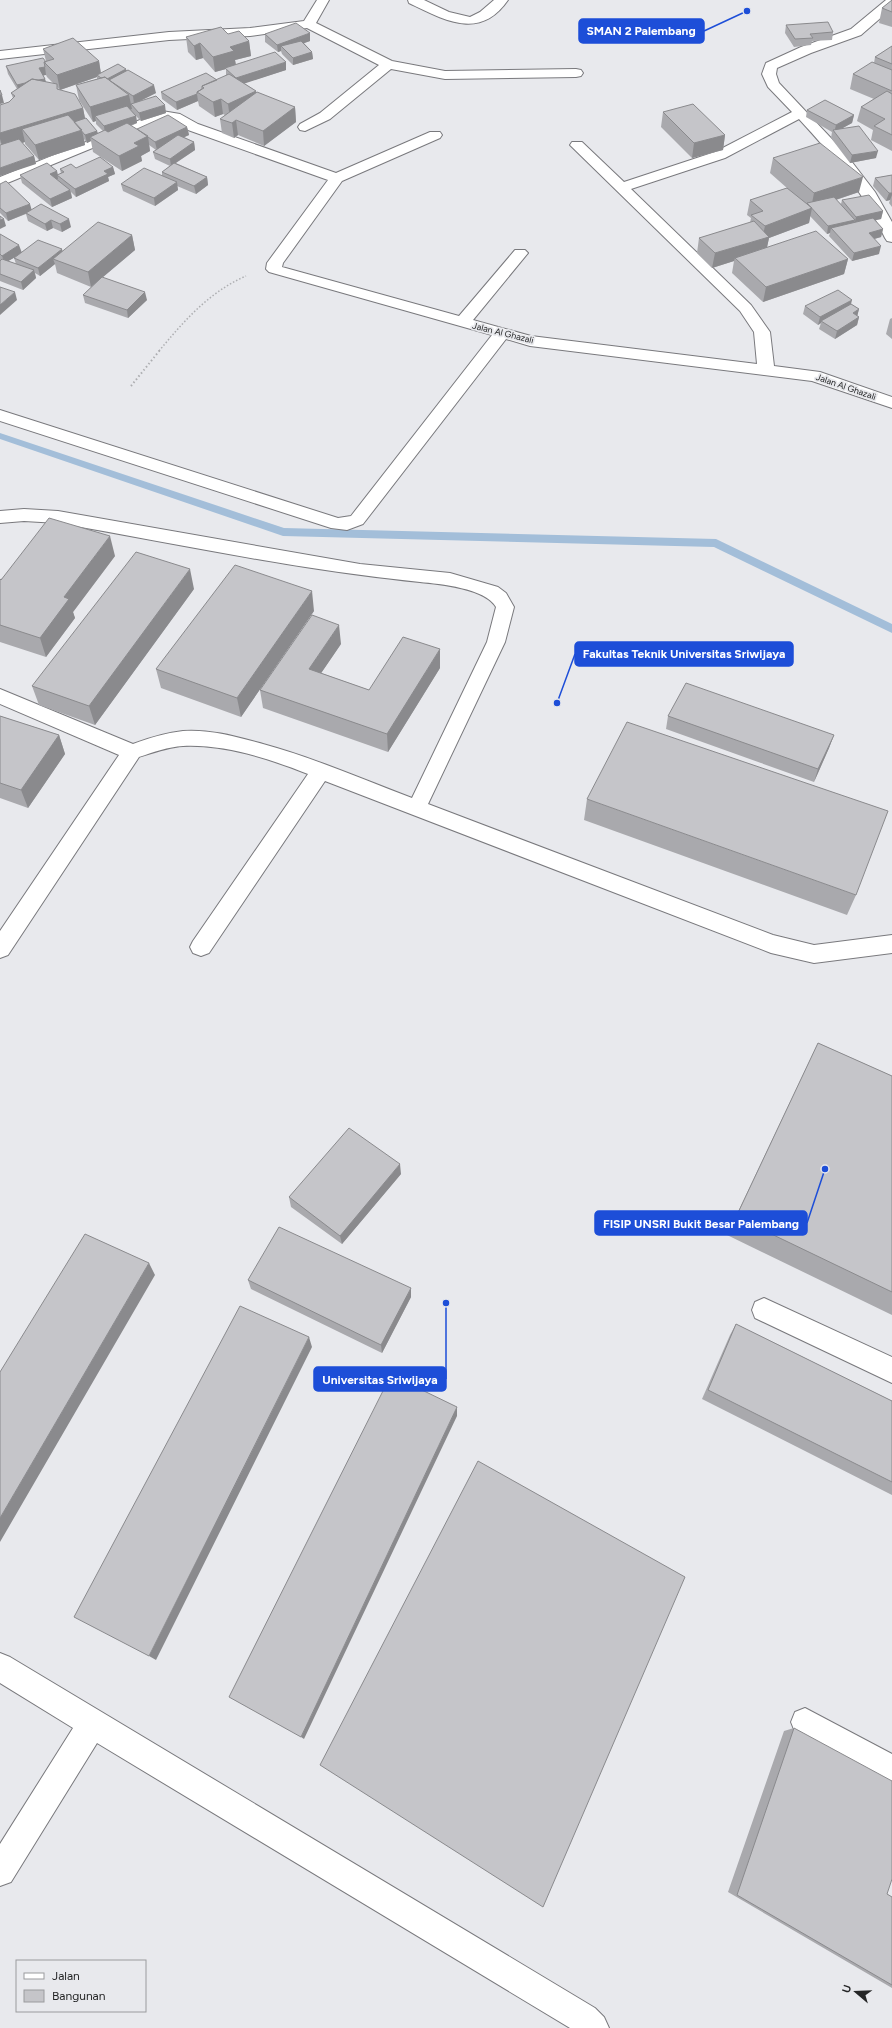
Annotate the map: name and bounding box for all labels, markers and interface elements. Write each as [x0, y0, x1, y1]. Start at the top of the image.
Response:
callout: SMAN 2 Palembang [579, 19, 704, 43]
text: SMAN 2 Palembang [586, 24, 696, 38]
street label: Jalan Al Ghazali [471, 320, 535, 345]
street label: Jalan Al Ghazali [815, 371, 878, 402]
callout: Fakultas Teknik Universitas Sriwijaya [575, 642, 793, 666]
text: Fakultas Teknik Universitas Sriwijaya [583, 647, 785, 661]
callout: FISIP UNSRI Bukit Besar Palembang [595, 1211, 807, 1235]
text: FISIP UNSRI Bukit Besar Palembang [603, 1217, 799, 1231]
callout: Universitas Sriwijaya [314, 1367, 446, 1391]
text: Universitas Sriwijaya [322, 1373, 438, 1387]
legend [16, 1960, 146, 2012]
text: Jalan [52, 1969, 80, 1983]
north arrow [836, 1972, 876, 2012]
text: U [840, 1983, 855, 1995]
text: Bangunan [52, 1989, 106, 2003]

